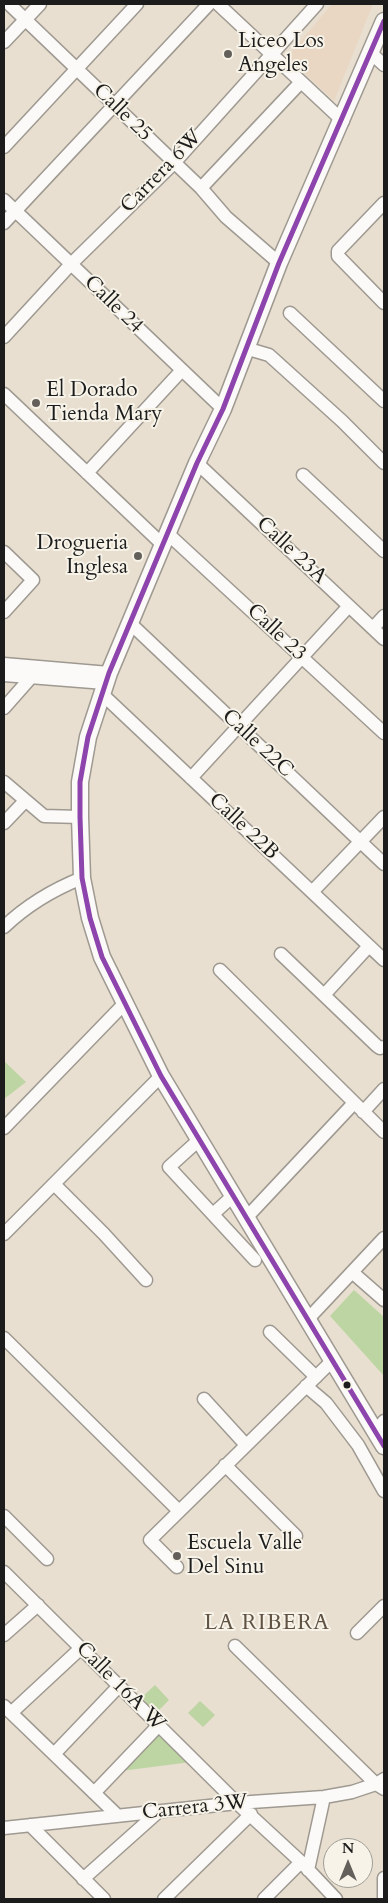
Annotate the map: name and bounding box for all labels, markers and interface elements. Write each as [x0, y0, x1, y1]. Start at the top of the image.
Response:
place label: Liceo Los Angeles [238, 29, 324, 79]
marker: Liceo Los Angeles [222, 48, 234, 60]
street label: Calle 25 [87, 79, 157, 147]
street label: Carrera 6W [116, 125, 208, 219]
street label: Calle 24 [78, 271, 148, 339]
place label: El Dorado Tienda Mary [46, 378, 162, 428]
marker: El Dorado Tienda Mary [30, 397, 42, 409]
street label: Calle 23A [250, 512, 332, 590]
place label: Drogueria Inglesa [36, 531, 128, 581]
marker: Drogueria Inglesa [132, 550, 144, 562]
street label: Calle 23 [241, 599, 311, 667]
street label: Calle 22C [216, 705, 298, 783]
street label: Calle 22B [203, 788, 283, 866]
unlabelled marker [342, 1380, 352, 1390]
place label: Escuela Valle Del Sinu [187, 1531, 302, 1581]
marker: Escuela Valle Del Sinu [171, 1550, 183, 1562]
district label: LA RIBERA [203, 1611, 331, 1637]
street label: Calle 16A W [70, 1637, 170, 1737]
street label: Carrera 3W [141, 1790, 249, 1826]
north arrow [323, 1838, 373, 1888]
text: N [342, 1839, 354, 1858]

